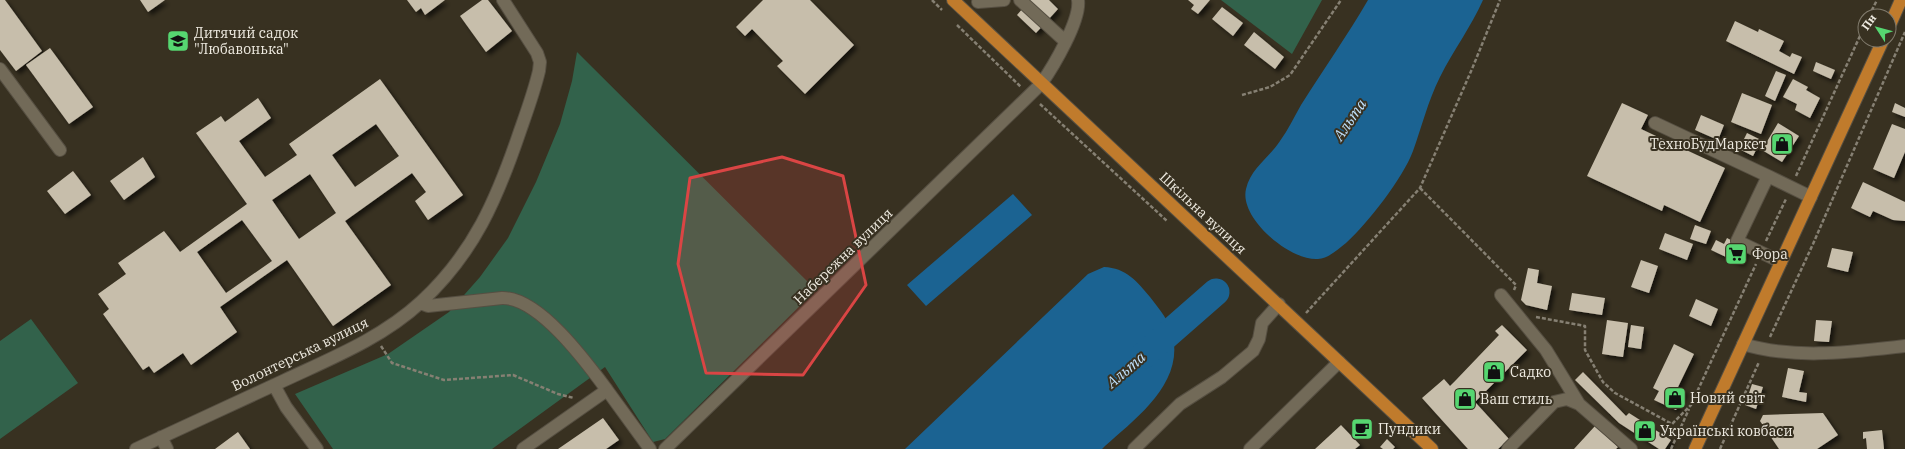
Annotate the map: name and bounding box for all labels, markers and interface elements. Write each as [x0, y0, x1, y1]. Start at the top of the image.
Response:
north arrow [1857, 8, 1897, 48]
text: Пн [1858, 11, 1880, 33]
place label: Дитячий садок "Любавонька" [194, 24, 298, 58]
school or university icon: Дитячий садок "Любавонька" [165, 28, 191, 54]
water label: Альта [1328, 95, 1371, 145]
shop icon: ТехноБудМаркет [1769, 131, 1795, 157]
place label: ТехноБудМаркет [1650, 135, 1766, 153]
street label: Шкільна вулиця [1156, 168, 1250, 258]
street label: Набережна вулиця [790, 204, 896, 308]
supermarket icon: Фора [1723, 241, 1749, 267]
place label: Фора [1752, 245, 1788, 263]
street label: Волонтерська вулиця [229, 313, 371, 395]
water label: Альта [1101, 347, 1150, 392]
shop icon: Садко [1481, 359, 1507, 385]
place label: Садко [1510, 363, 1551, 381]
shop icon: Новий світ [1662, 385, 1688, 411]
shop icon: Ваш стиль [1452, 386, 1478, 412]
place label: Новий світ [1690, 389, 1765, 407]
place label: Ваш стиль [1480, 390, 1553, 408]
cafe icon: Пундики [1349, 416, 1375, 442]
shop icon: Українські ковбаси [1632, 418, 1658, 444]
place label: Пундики [1378, 420, 1441, 438]
place label: Українські ковбаси [1660, 422, 1793, 440]

